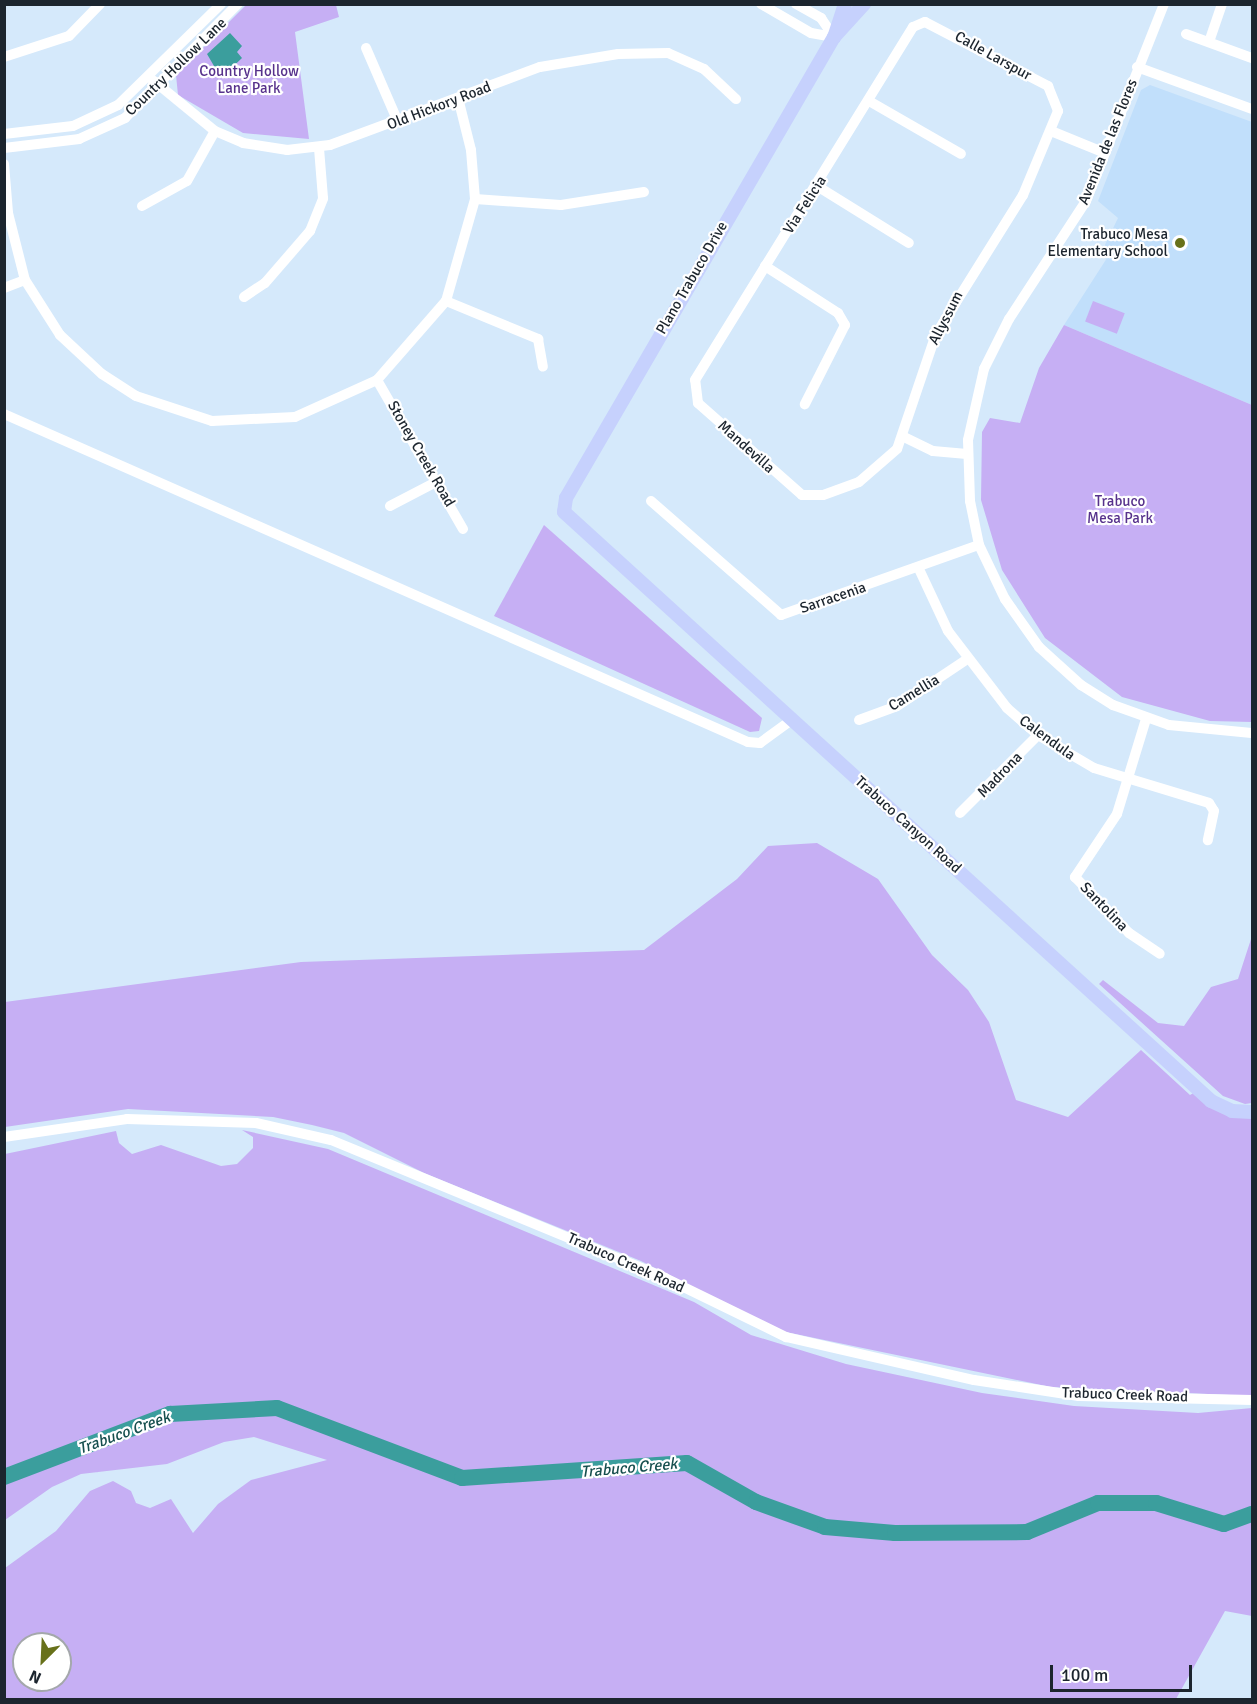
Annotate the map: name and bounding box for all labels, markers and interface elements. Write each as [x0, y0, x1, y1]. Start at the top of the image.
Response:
street label: Country Hollow Lane [122, 14, 230, 120]
street label: Calle Larspur [952, 28, 1034, 84]
park label: Country Hollow Lane Park [199, 62, 299, 97]
street label: Avenida de las Flores [1075, 77, 1141, 207]
street label: Old Hickory Road [384, 78, 494, 134]
street label: Via Felicia [780, 173, 830, 237]
street label: Plano Trabuco Drive [652, 218, 732, 338]
place label: Trabuco Mesa Elementary School [1047, 225, 1168, 260]
marker: Trabuco Mesa Elementary School [1173, 236, 1187, 250]
street label: Allyssum [925, 288, 967, 348]
street label: Stoney Creek Road [383, 398, 459, 510]
street label: Mandevilla [714, 417, 778, 477]
park label: Trabuco Mesa Park [1087, 492, 1153, 527]
street label: Sarracenia [798, 578, 868, 618]
street label: Camellia [885, 671, 943, 715]
street label: Calendula [1016, 712, 1078, 764]
street label: Madrona [974, 748, 1026, 802]
street label: Trabuco Canyon Road [851, 773, 965, 877]
street label: Santolina [1076, 879, 1132, 935]
street label: Trabuco Creek Road [565, 1229, 687, 1297]
street label: Trabuco Creek Road [1062, 1384, 1188, 1406]
water label: Trabuco Creek [75, 1407, 173, 1459]
water label: Trabuco Creek [580, 1454, 678, 1482]
north arrow [12, 1632, 72, 1692]
scale bar [1053, 1653, 1196, 1691]
text: 100 m [1061, 1664, 1108, 1686]
text: N [26, 1665, 45, 1688]

